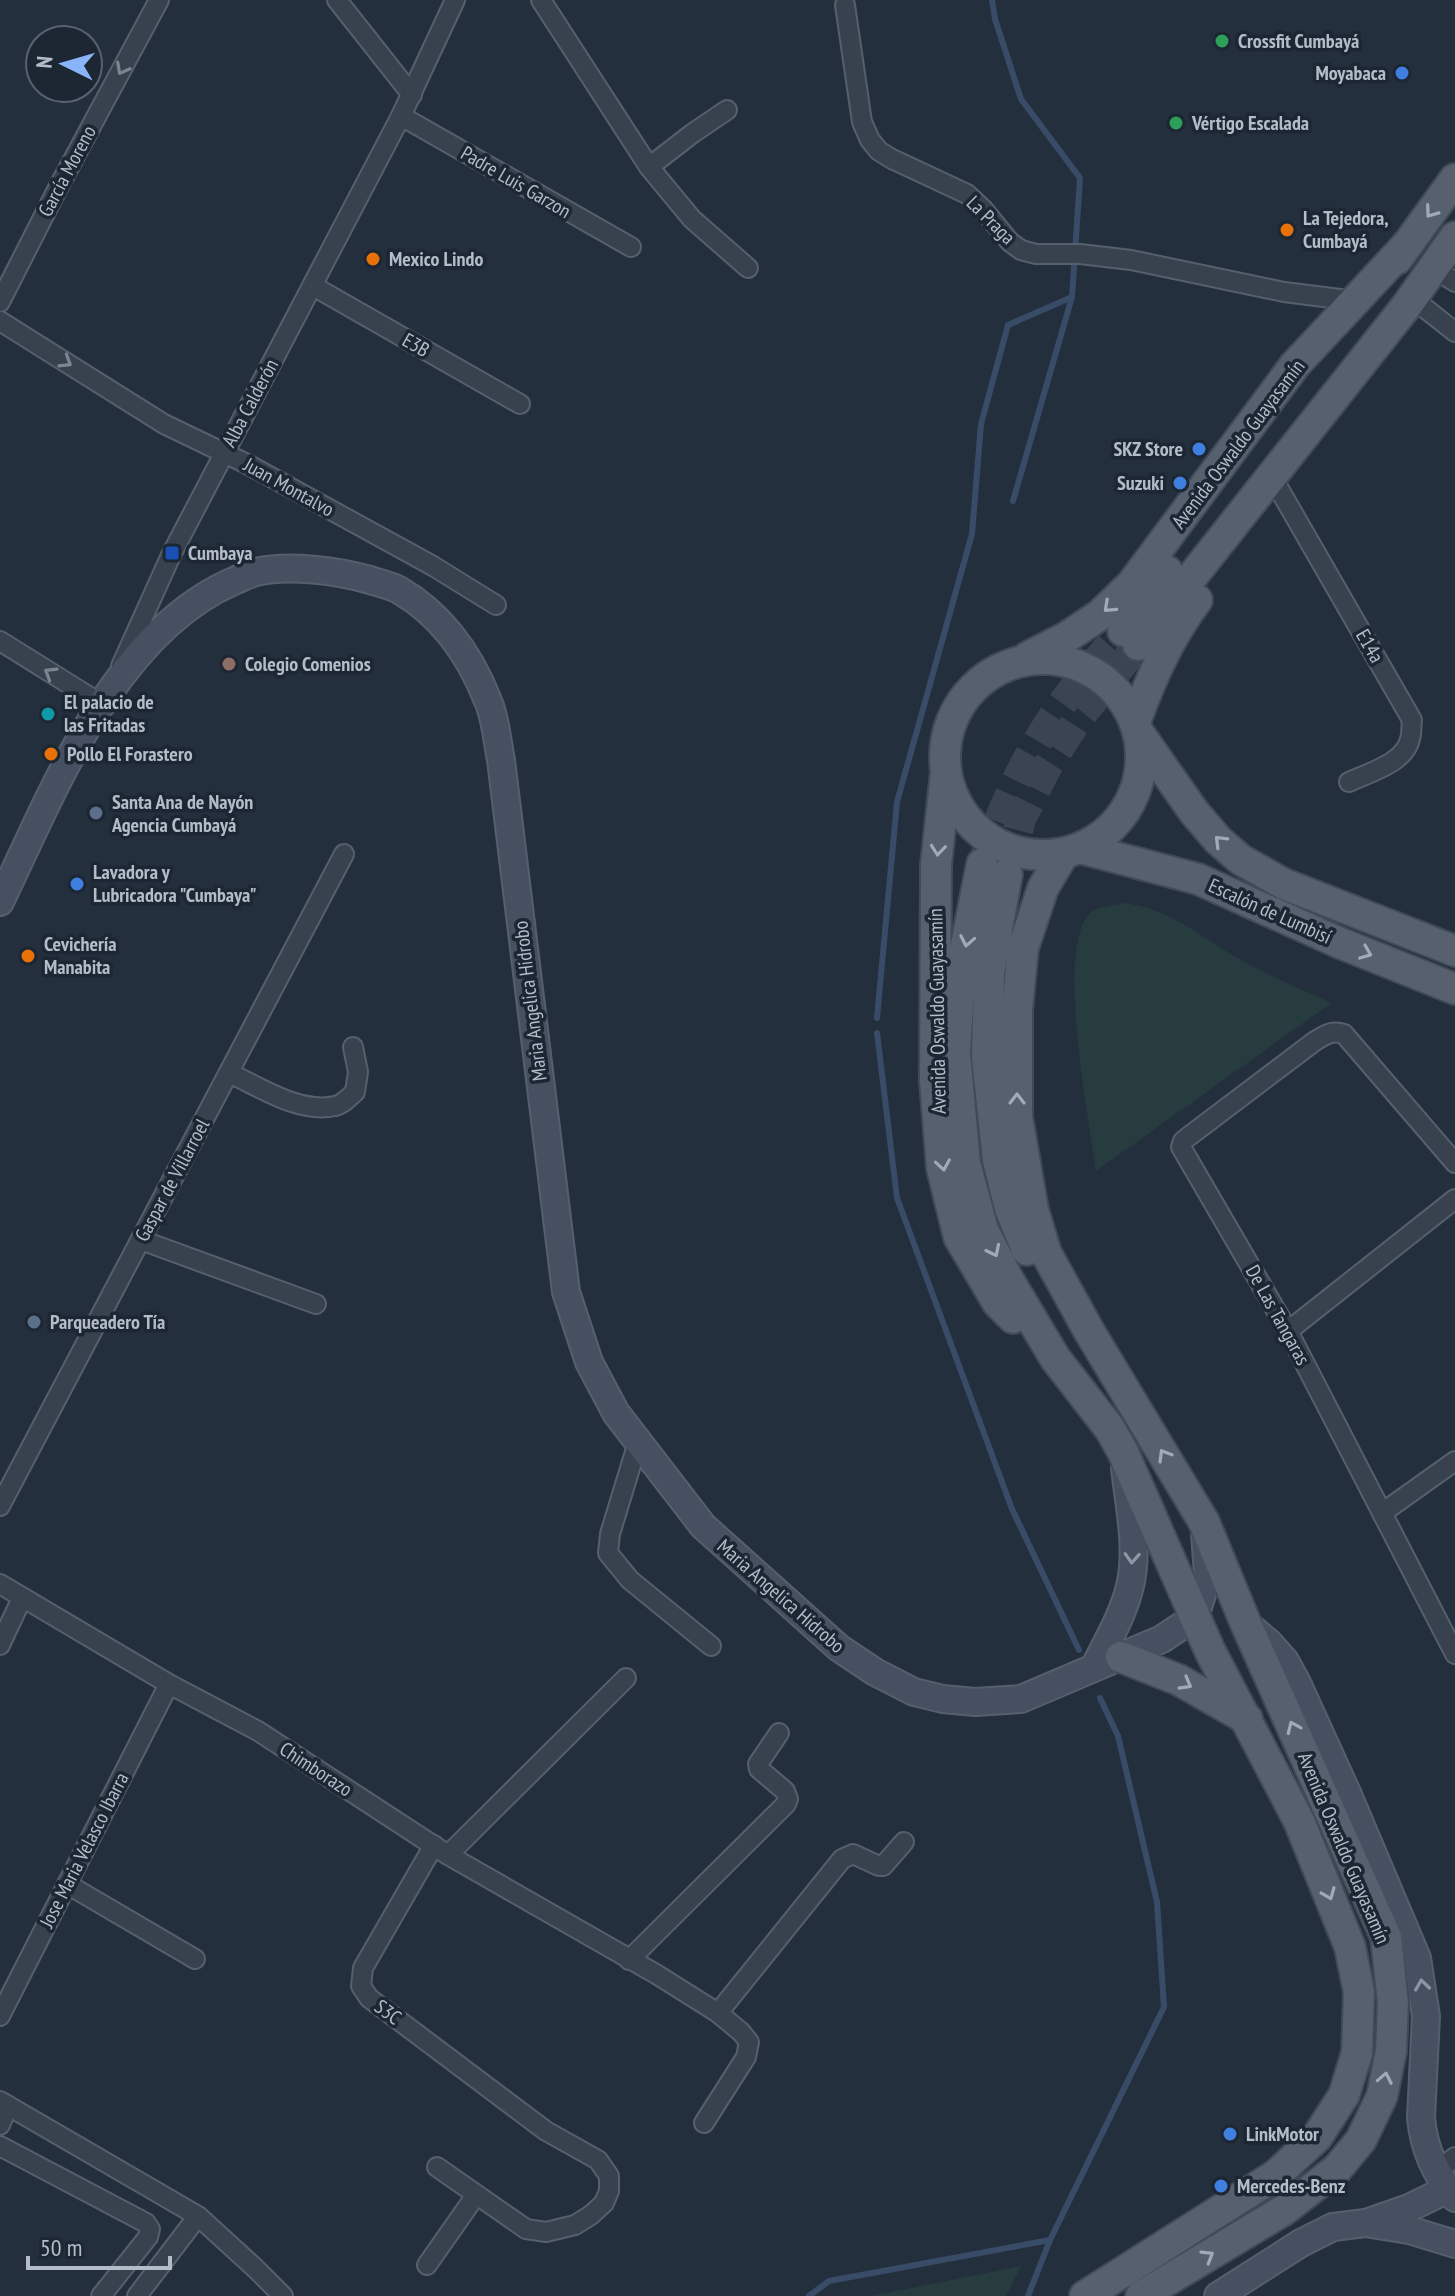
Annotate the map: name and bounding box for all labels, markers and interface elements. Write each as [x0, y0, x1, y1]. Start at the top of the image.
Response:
north arrow [24, 24, 104, 104]
place label: Crossfit Cumbayá [1238, 28, 1359, 54]
marker: Crossfit Cumbayá [1213, 32, 1231, 50]
text: N [30, 55, 59, 69]
one-way arrow [117, 60, 132, 75]
place label: Moyabaca [1315, 60, 1386, 86]
marker: Moyabaca [1393, 64, 1411, 82]
place label: Vértigo Escalada [1191, 110, 1309, 136]
marker: Vértigo Escalada [1167, 114, 1185, 132]
street label: García Moreno [32, 121, 102, 221]
street label: Padre Luis Garzon [456, 140, 576, 224]
street label: La Praga [961, 190, 1021, 250]
one-way arrow [1426, 203, 1441, 218]
place label: La Tejedora, Cumbayá [1303, 205, 1388, 254]
marker: La Tejedora, Cumbayá [1278, 221, 1296, 239]
place label: Mexico Lindo [389, 246, 483, 272]
marker: Mexico Lindo [364, 250, 382, 268]
street label: E3B [398, 327, 434, 363]
one-way arrow [57, 353, 72, 368]
street label: Alba Calderón [216, 354, 284, 452]
street label: Avenida Oswaldo Guayasamín [1166, 354, 1310, 534]
place label: SKZ Store [1113, 436, 1183, 462]
marker: SKZ Store [1190, 440, 1208, 458]
street label: Juan Montalvo [238, 451, 339, 522]
place label: Suzuki [1117, 470, 1164, 496]
marker: Suzuki [1171, 474, 1189, 492]
place label: Cumbaya [188, 540, 253, 566]
marker: Cumbaya [163, 544, 181, 562]
one-way arrow [1103, 597, 1118, 611]
street label: E14a [1350, 625, 1390, 667]
place label: Colegio Comenios [245, 651, 371, 677]
marker: Colegio Comenios [220, 655, 238, 673]
one-way arrow [45, 667, 59, 682]
place label: El palacio de las Fritadas [64, 689, 154, 738]
marker: El palacio de las Fritadas [39, 705, 57, 723]
place label: Pollo El Forastero [67, 741, 193, 767]
marker: Pollo El Forastero [42, 745, 60, 763]
place label: Santa Ana de Nayón Agencia Cumbayá [111, 789, 253, 838]
marker: Santa Ana de Nayón Agencia Cumbayá [87, 804, 105, 822]
one-way arrow [1215, 835, 1229, 850]
one-way arrow [929, 843, 946, 856]
place label: Lavadora y Lubricadora "Cumbaya" [93, 859, 257, 908]
street label: Escalón de Lumbisí [1205, 872, 1336, 950]
marker: Lavadora y Lubricadora "Cumbaya" [68, 875, 86, 893]
street label: Avenida Oswaldo Guayasamín [922, 908, 952, 1114]
street label: Maria Angelica Hidrobo [507, 920, 553, 1082]
place label: Cevichería Manabita [44, 931, 117, 980]
one-way arrow [959, 934, 976, 947]
one-way arrow [1358, 943, 1372, 960]
marker: Cevichería Manabita [19, 947, 37, 965]
one-way arrow [1008, 1092, 1026, 1105]
street label: Gaspar de Villarroel [129, 1114, 215, 1246]
one-way arrow [934, 1158, 951, 1172]
one-way arrow [984, 1242, 999, 1257]
street label: De Las Tangaras [1240, 1260, 1316, 1370]
place label: Parqueadero Tía [50, 1309, 165, 1335]
marker: Parqueadero Tía [25, 1313, 43, 1331]
one-way arrow [1158, 1449, 1174, 1464]
street label: Maria Angelica Hidrobo [712, 1533, 850, 1659]
one-way arrow [1124, 1552, 1141, 1565]
one-way arrow [1177, 1674, 1192, 1690]
one-way arrow [1287, 1721, 1303, 1735]
street label: Chimborazo [275, 1736, 357, 1802]
street label: Avenida Oswaldo Guayasamín [1292, 1748, 1396, 1948]
street label: Jose Maria Velasco Ibarra [33, 1768, 134, 1933]
one-way arrow [1319, 1886, 1335, 1900]
one-way arrow [1414, 1978, 1431, 1992]
street label: S3C [370, 1994, 406, 2030]
one-way arrow [1376, 2072, 1393, 2086]
place label: LinkMotor [1246, 2121, 1319, 2147]
marker: LinkMotor [1221, 2125, 1239, 2143]
place label: Mercedes-Benz [1237, 2173, 1346, 2199]
marker: Mercedes-Benz [1212, 2177, 1230, 2195]
scale bar [28, 2220, 170, 2270]
text: 50 m [40, 2232, 82, 2263]
one-way arrow [1199, 2250, 1214, 2266]

